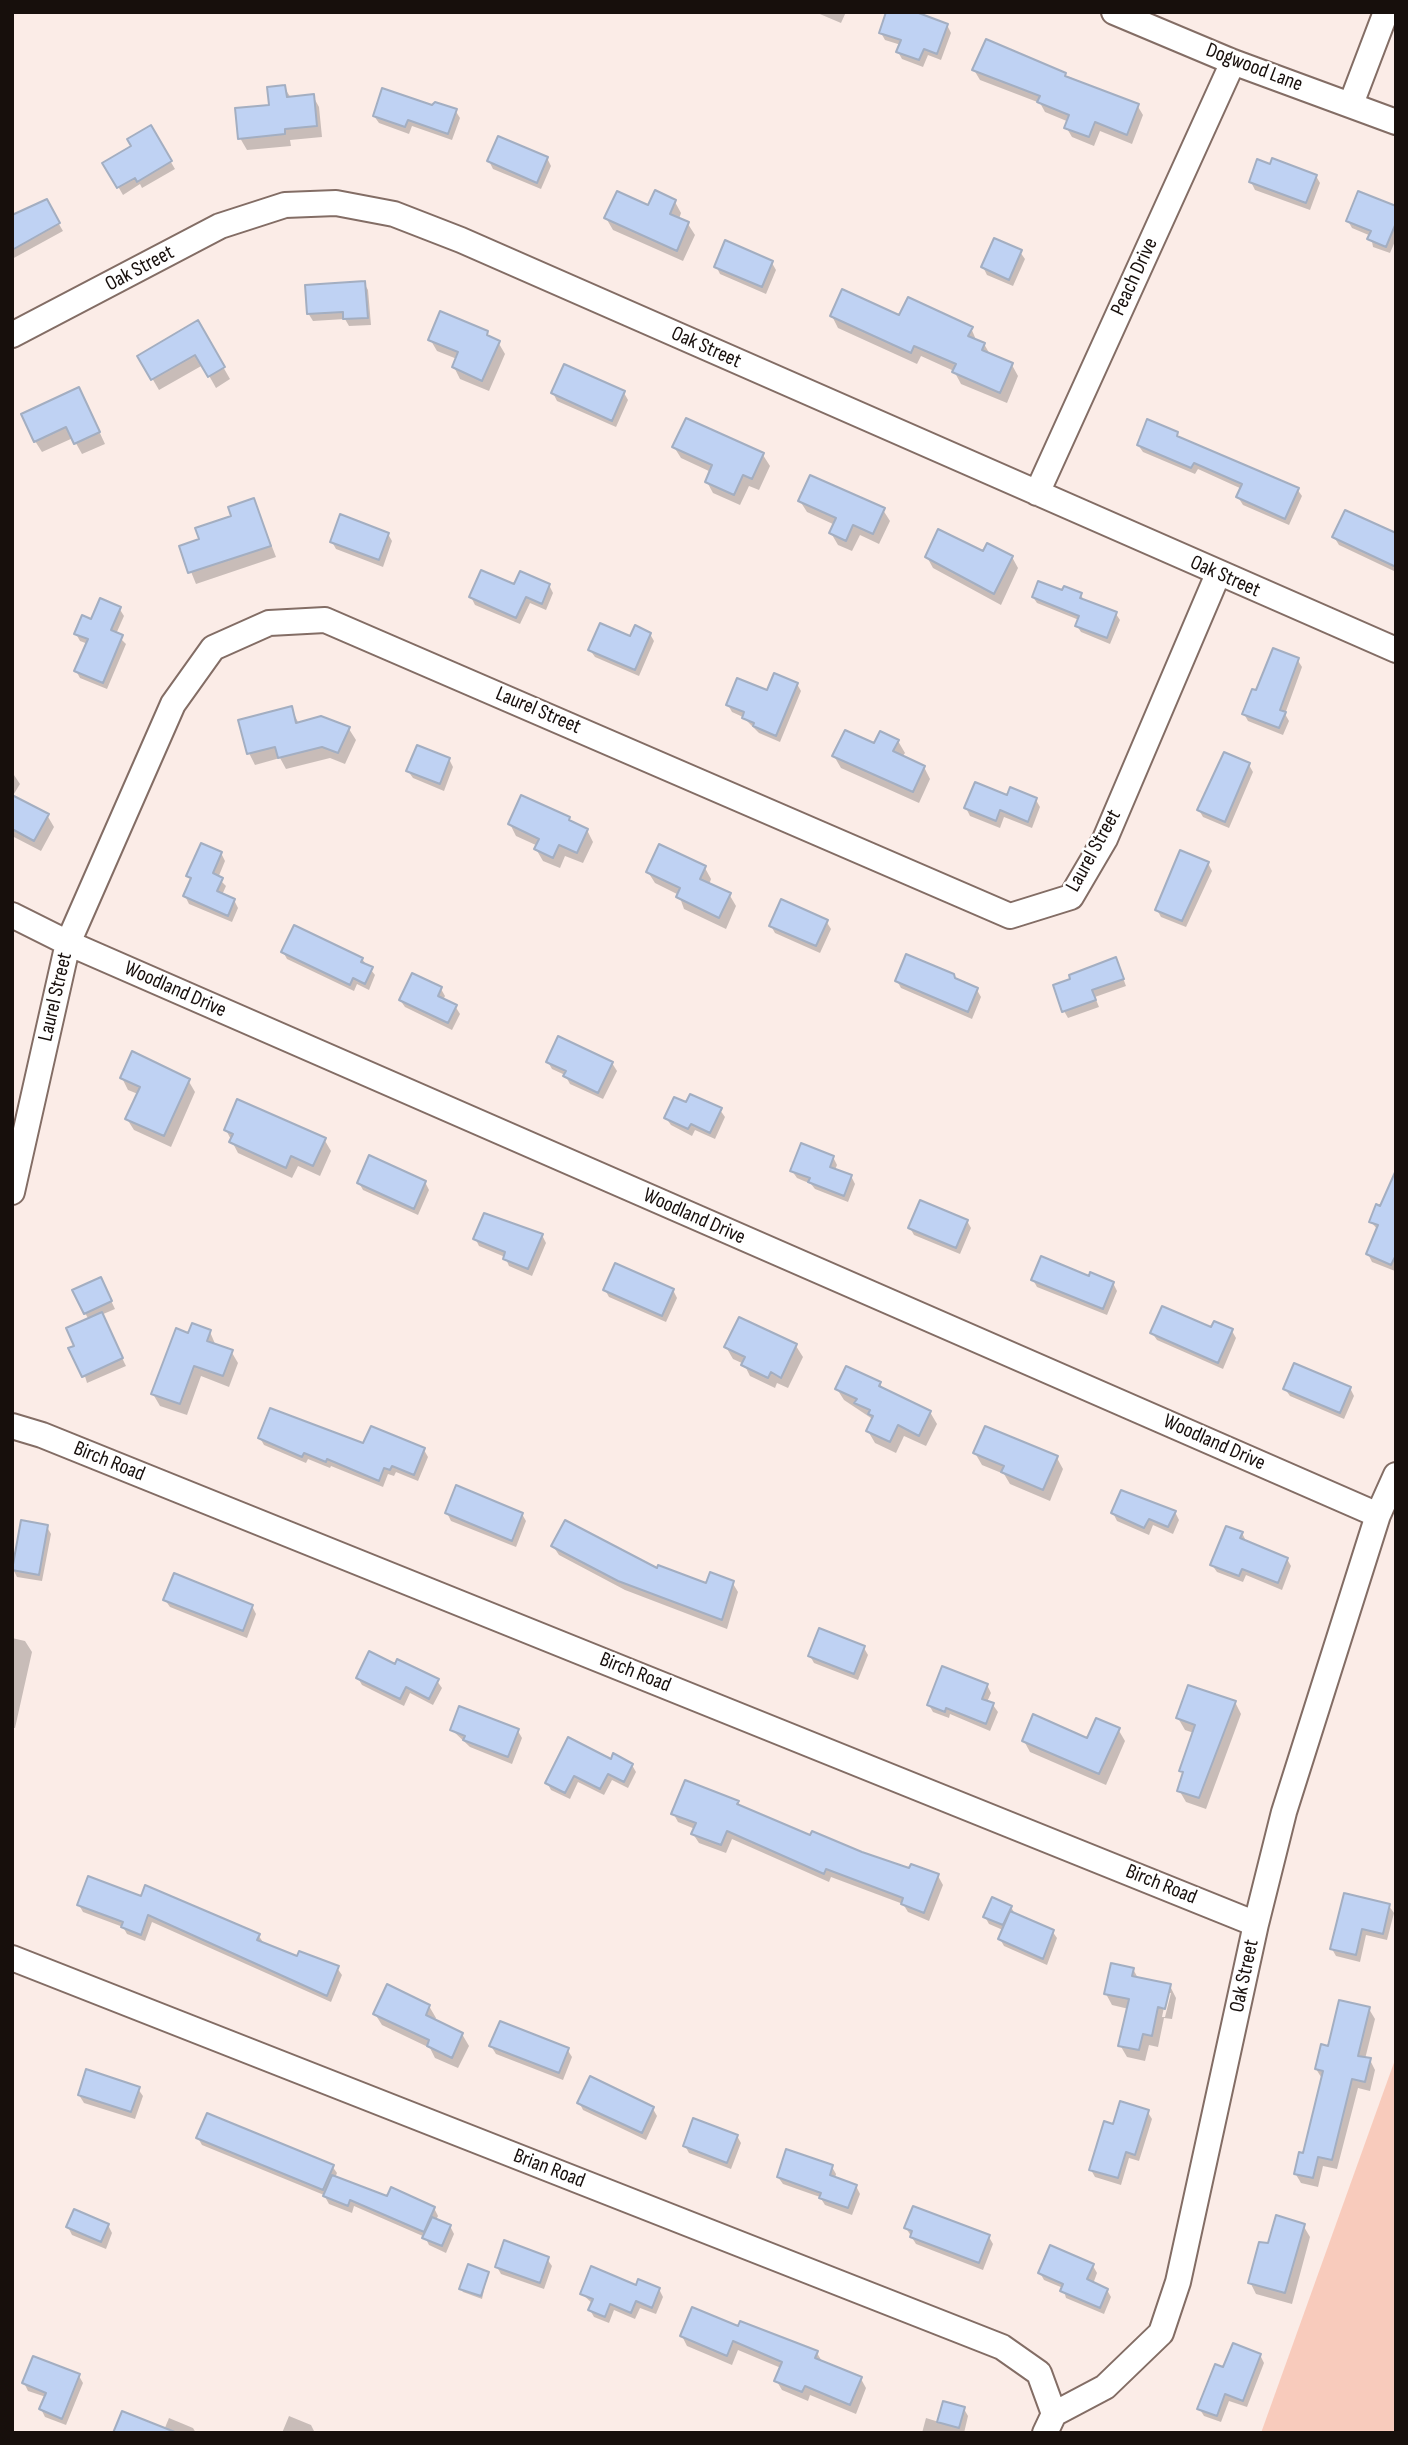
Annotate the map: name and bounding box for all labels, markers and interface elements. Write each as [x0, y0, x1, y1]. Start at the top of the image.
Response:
street label: Dogwood Lane [1202, 38, 1306, 98]
street label: Peach Drive [1106, 234, 1164, 320]
street label: Oak Street [101, 241, 179, 297]
street label: Oak Street [667, 321, 745, 375]
street label: Oak Street [1186, 550, 1264, 604]
street label: Laurel Street [492, 682, 584, 740]
street label: Laurel Street [1061, 805, 1127, 897]
street label: Laurel Street [34, 950, 78, 1044]
street label: Woodland Drive [120, 956, 230, 1024]
street label: Woodland Drive [639, 1183, 749, 1251]
street label: Woodland Drive [1159, 1409, 1269, 1477]
street label: Birch Road [70, 1436, 148, 1488]
street label: Birch Road [596, 1647, 674, 1699]
street label: Birch Road [1122, 1859, 1200, 1911]
street label: Oak Street [1225, 1937, 1265, 2015]
street label: Brian Road [510, 2144, 588, 2194]

